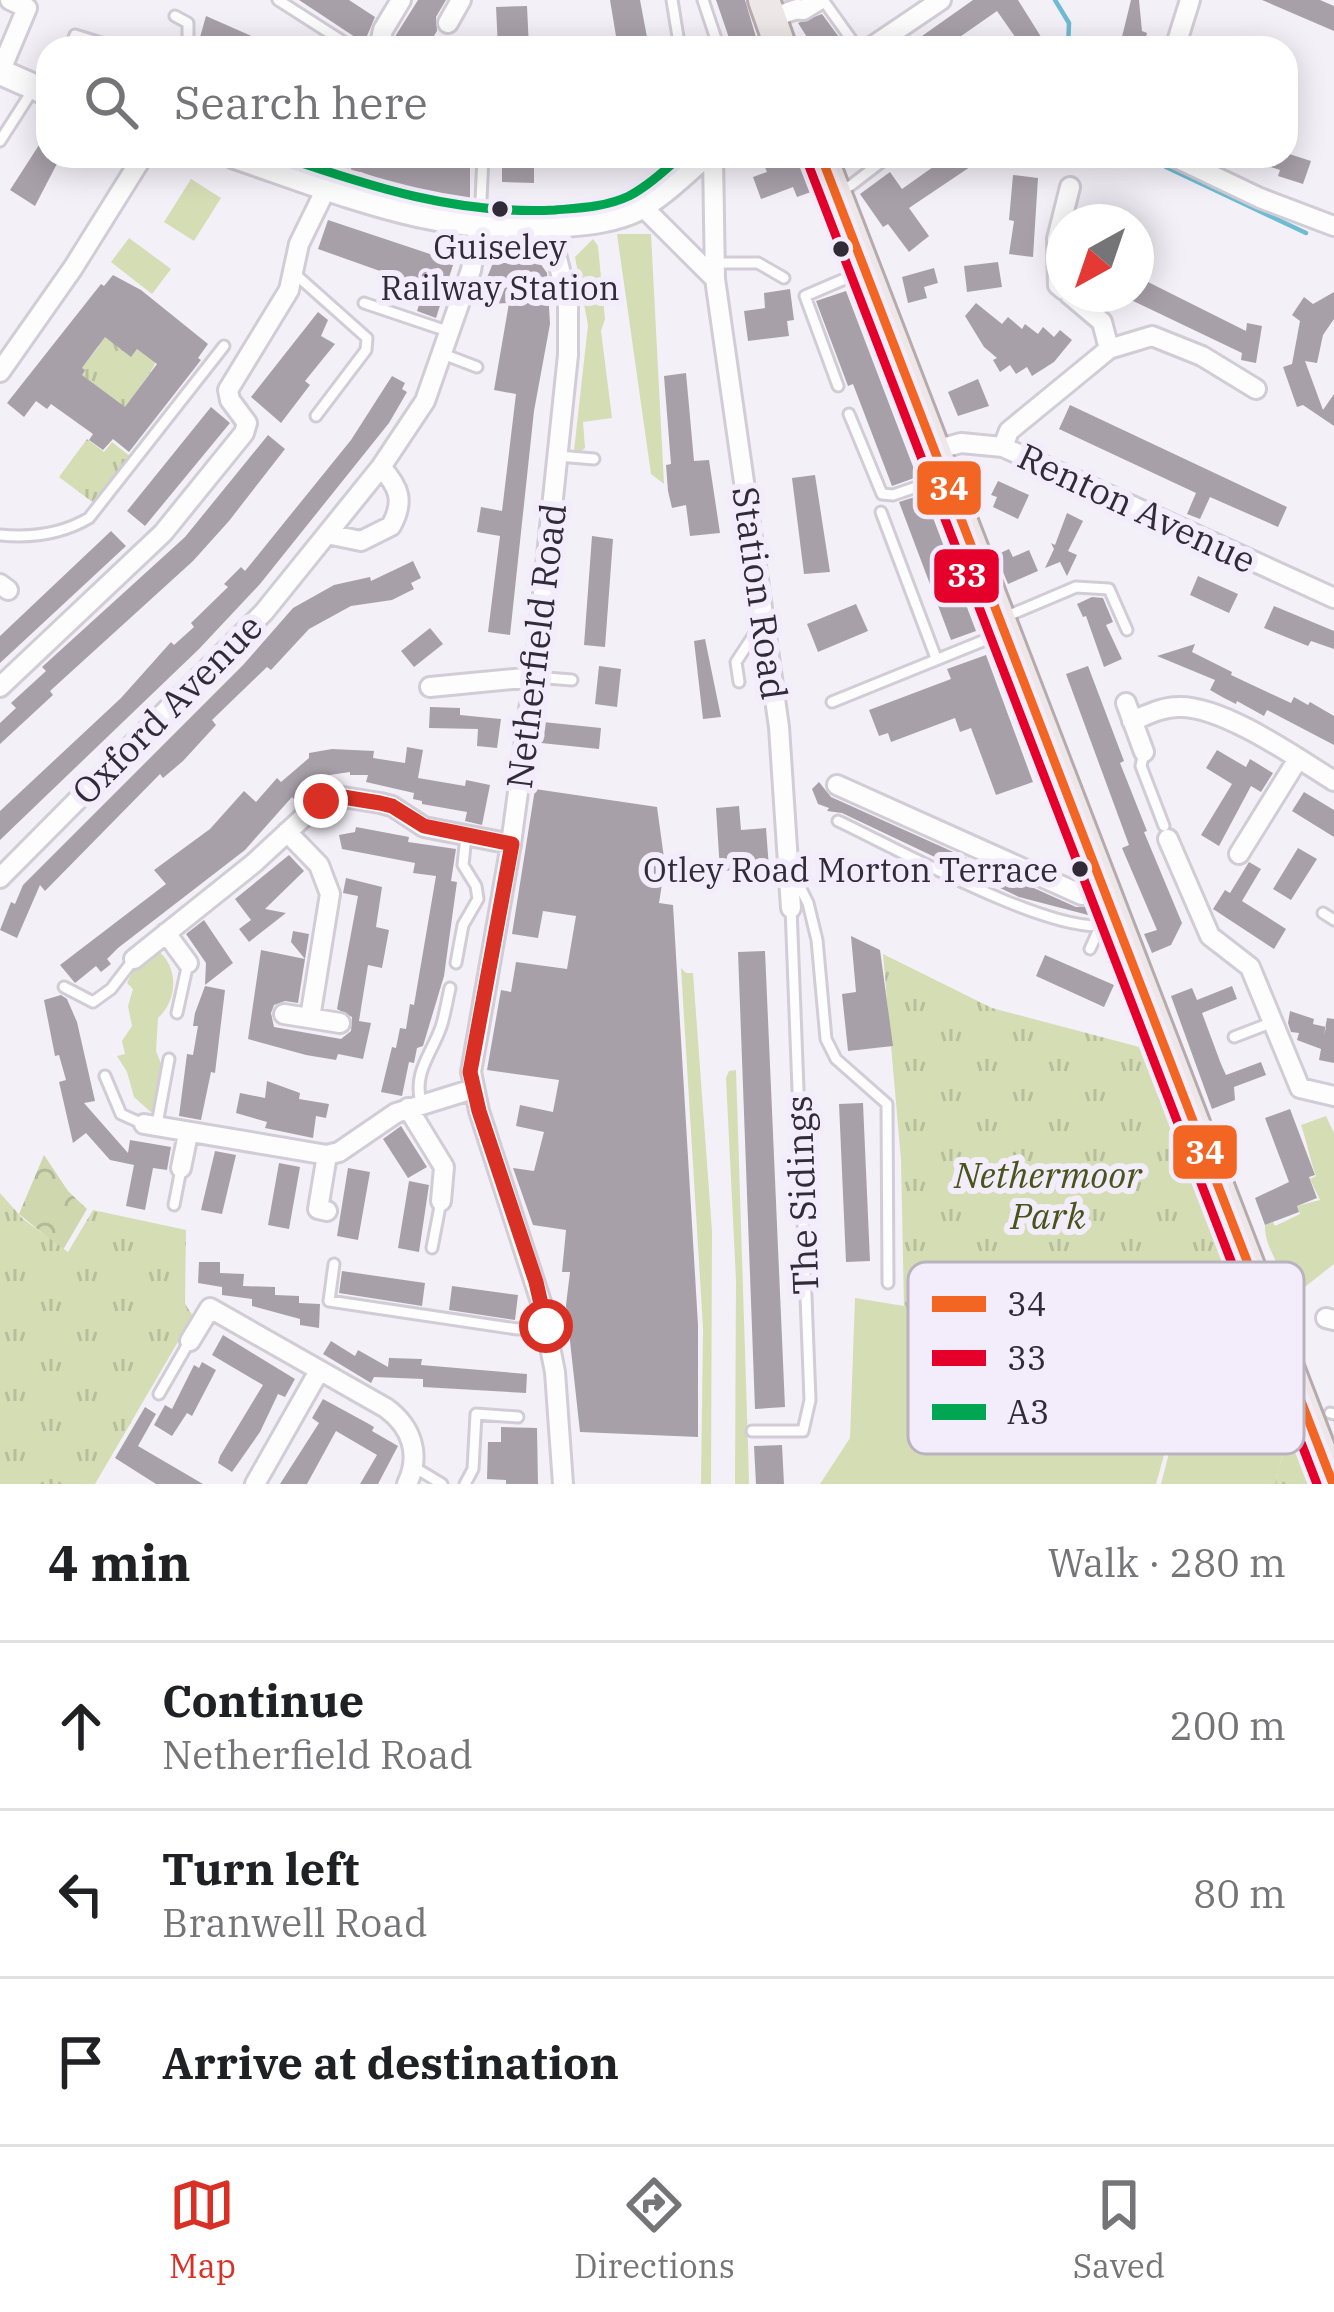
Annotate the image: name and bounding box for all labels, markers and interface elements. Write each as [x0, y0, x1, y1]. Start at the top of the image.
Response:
search box [36, 36, 1298, 168]
icon: search [78, 69, 144, 135]
text: Search here [174, 73, 428, 131]
marker: Guiseley Railway Station [489, 198, 511, 220]
north arrow [1046, 204, 1154, 312]
place label: Guiseley Railway Station [380, 225, 620, 309]
unlabelled marker [830, 238, 852, 260]
street label: Renton Avenue [1011, 432, 1264, 583]
line badge: 34 [915, 459, 983, 517]
text: 34 [929, 466, 969, 509]
street label: Station Road [722, 483, 799, 703]
street label: Netherfield Road [495, 501, 576, 791]
line badge: 33 [932, 547, 1001, 605]
text: 33 [947, 553, 987, 596]
street label: Oxford Avenue [61, 603, 272, 814]
route end [294, 774, 348, 828]
place label: Otley Road Morton Terrace [643, 848, 1058, 891]
marker: Otley Road Morton Terrace [1069, 858, 1091, 880]
street label: The Sidings [775, 1095, 828, 1296]
line badge: 34 [1171, 1123, 1239, 1181]
text: 34 [1185, 1130, 1225, 1173]
park label: Nethermoor Park [953, 1151, 1143, 1239]
legend [908, 1262, 1304, 1454]
text: 34 [1007, 1282, 1047, 1325]
route start [519, 1299, 573, 1353]
text: 33 [1007, 1336, 1047, 1379]
text: A3 [1007, 1390, 1049, 1433]
text: 4 min [48, 1529, 191, 1595]
text: Walk · 280 m [1048, 1537, 1286, 1588]
text: Continue [162, 1671, 364, 1729]
icon: ahead [48, 1693, 114, 1759]
text: 200 m [1170, 1700, 1286, 1751]
text: Netherfield Road [162, 1729, 473, 1780]
text: Turn left [162, 1839, 359, 1897]
icon: left [48, 1861, 114, 1927]
text: 80 m [1193, 1868, 1286, 1919]
text: Branwell Road [162, 1897, 428, 1948]
icon: arrive [48, 2029, 114, 2095]
text: Arrive at destination [162, 2033, 619, 2091]
tab: Map [169, 2172, 236, 2287]
tab: Directions [574, 2172, 735, 2287]
tab: Saved [1073, 2172, 1165, 2287]

